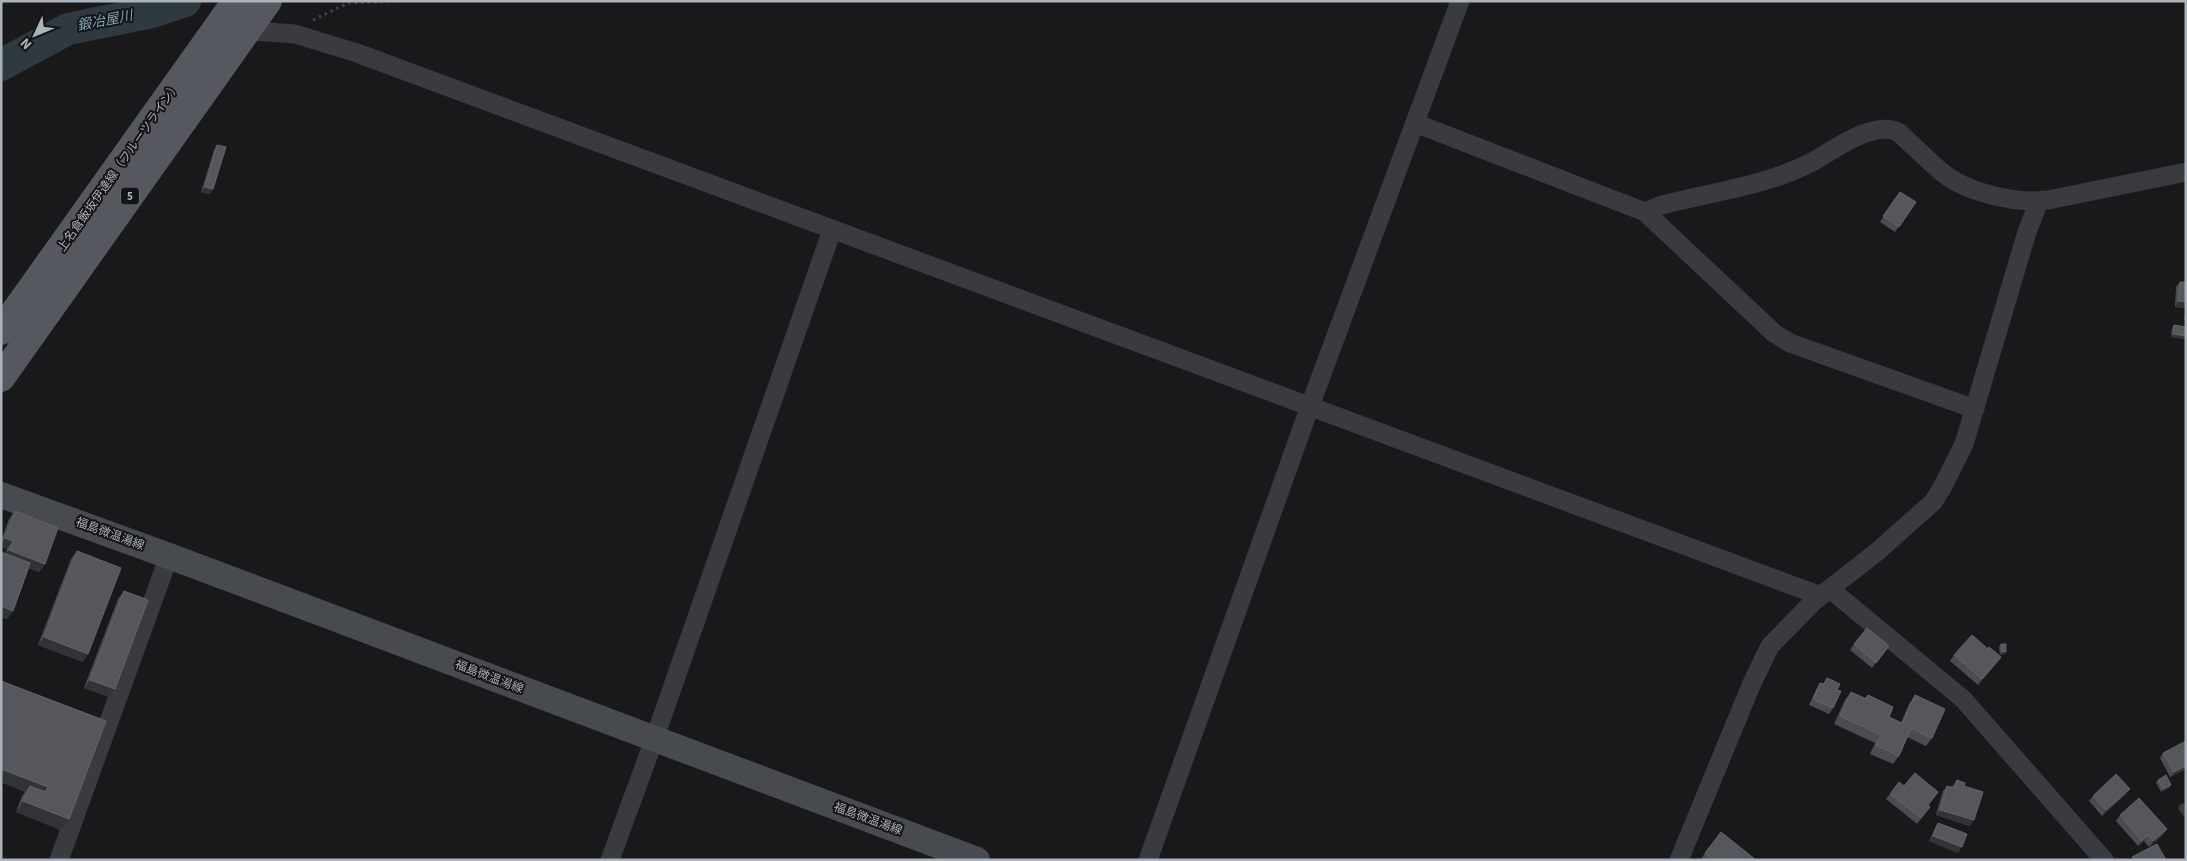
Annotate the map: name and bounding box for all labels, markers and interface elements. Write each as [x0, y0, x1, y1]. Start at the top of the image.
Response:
water label: 鍛冶屋川 [76, 5, 136, 36]
north arrow [10, 10, 60, 60]
text: N [16, 33, 37, 54]
street label: 上名倉飯坂伊達線（フルーツライン） [54, 79, 184, 255]
road number: 5 [121, 188, 139, 205]
street label: 福島微温湯線 [73, 514, 147, 554]
street label: 福島微温湯線 [452, 656, 526, 698]
street label: 福島微温湯線 [831, 799, 905, 839]

